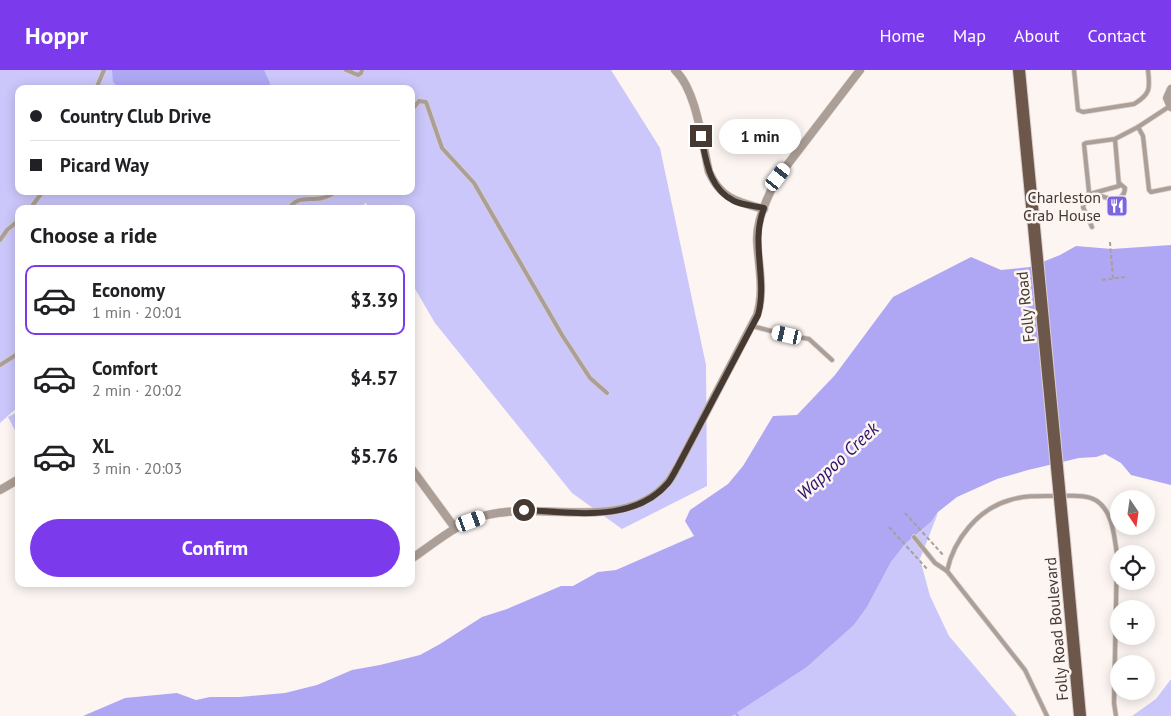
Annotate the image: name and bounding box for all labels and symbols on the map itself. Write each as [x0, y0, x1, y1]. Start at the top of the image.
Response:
callout: 1 min [718, 118, 801, 154]
route end [690, 125, 712, 147]
car [762, 161, 793, 193]
place label: Charleston Crab House [1023, 187, 1101, 225]
restaurant icon: Charleston Crab House [1105, 194, 1129, 218]
street label: Folly Road [1011, 271, 1039, 343]
car [770, 324, 803, 346]
water label: Wappoo Creek [792, 416, 884, 504]
north arrow [1110, 490, 1155, 535]
route start [513, 499, 535, 521]
car [454, 509, 487, 533]
street label: Folly Road Boulevard [1040, 556, 1072, 702]

